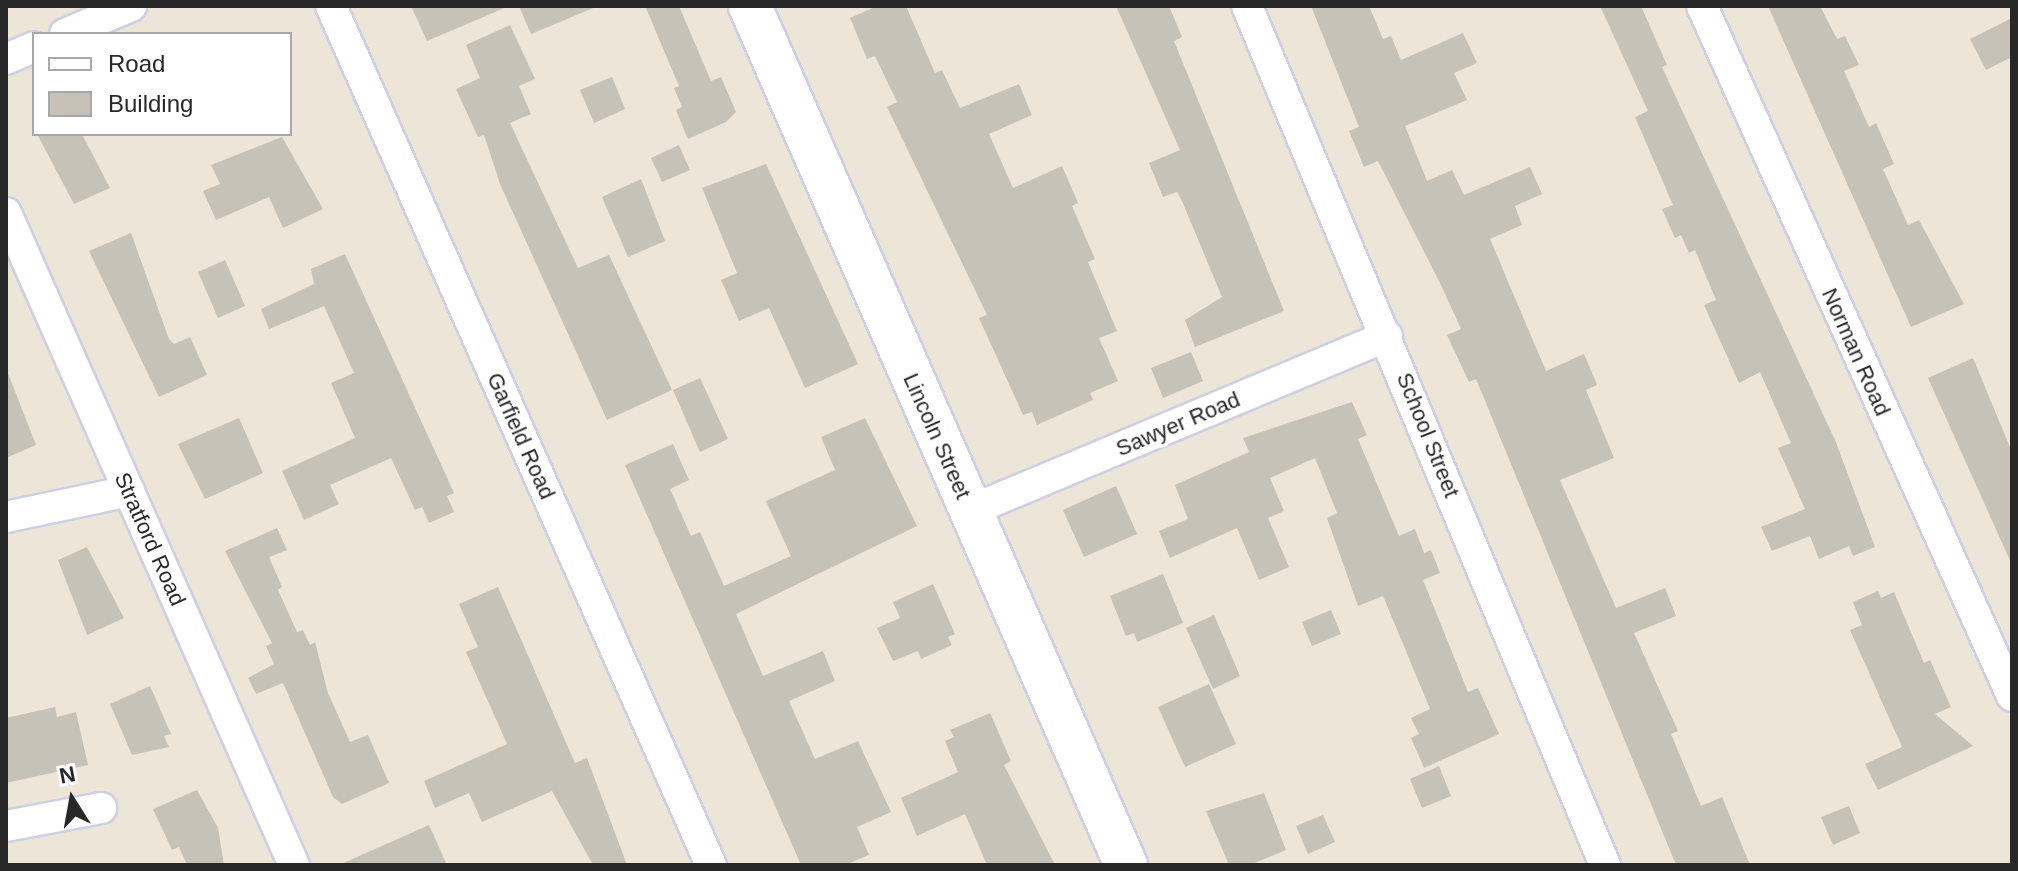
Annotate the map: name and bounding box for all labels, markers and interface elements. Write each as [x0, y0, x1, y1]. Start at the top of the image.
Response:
legend [32, 32, 292, 136]
text: Road [108, 50, 165, 77]
text: Building [108, 90, 193, 117]
street label: Norman Road [1816, 284, 1896, 420]
street label: Garfield Road [481, 369, 561, 503]
street label: Lincoln Street [898, 369, 976, 503]
street label: School Street [1391, 369, 1465, 501]
street label: Sawyer Road [1112, 386, 1244, 462]
street label: Stratford Road [109, 468, 191, 610]
north arrow [32, 759, 112, 839]
text: N [57, 761, 78, 789]

